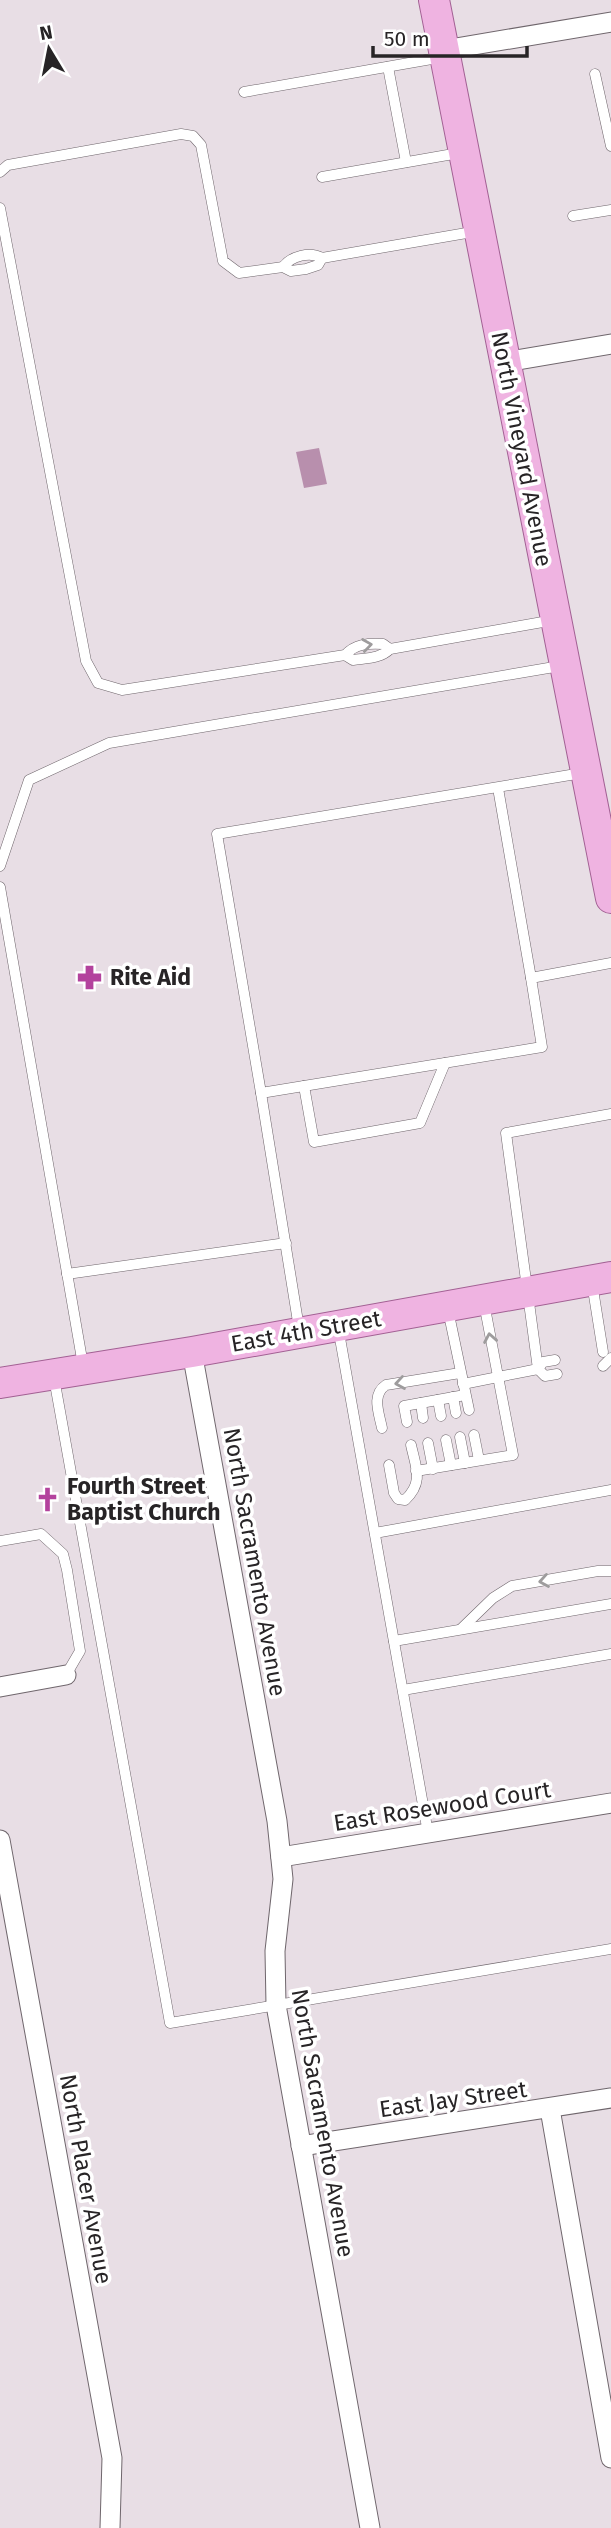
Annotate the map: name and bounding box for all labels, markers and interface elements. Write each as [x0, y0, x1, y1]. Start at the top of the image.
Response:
north arrow [14, 14, 84, 84]
scale bar [373, 14, 527, 58]
text: N [38, 20, 54, 45]
text: 50 m [384, 26, 430, 52]
street label: North Vineyard Avenue [485, 329, 559, 569]
one-way arrow [361, 638, 373, 653]
pharmacy icon: Rite Aid [76, 963, 104, 991]
place label: Rite Aid [110, 963, 191, 991]
street label: East 4th Street [229, 1304, 384, 1358]
one-way arrow [483, 1332, 498, 1344]
one-way arrow [394, 1375, 406, 1390]
street label: North Sacramento Avenue [218, 1426, 292, 1698]
place label: Fourth Street Baptist Church [67, 1472, 221, 1526]
church icon: Fourth Street Baptist Church [33, 1485, 61, 1513]
one-way arrow [538, 1572, 550, 1587]
street label: East Rosewood Court [331, 1775, 553, 1837]
street label: North Sacramento Avenue [286, 1987, 360, 2259]
street label: North Placer Avenue [54, 2072, 118, 2286]
street label: East Jay Street [378, 2075, 529, 2123]

